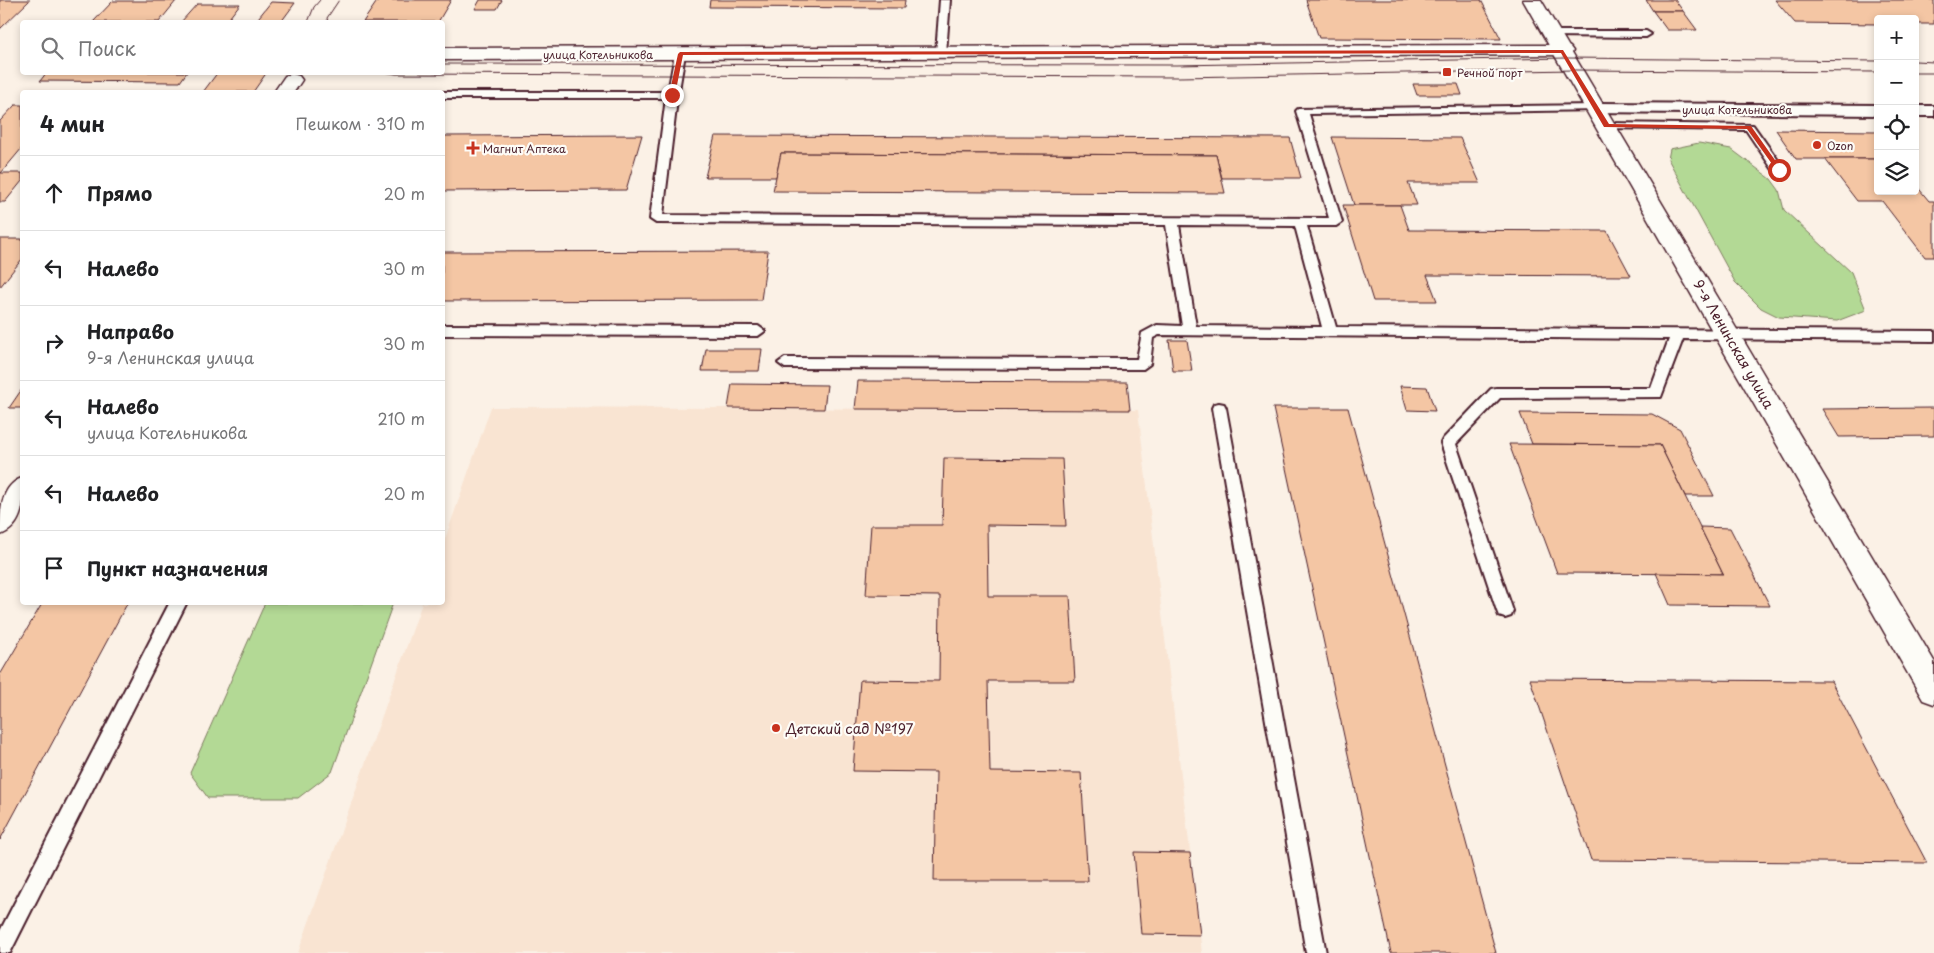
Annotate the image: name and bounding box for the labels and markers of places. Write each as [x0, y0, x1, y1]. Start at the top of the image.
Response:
place label: Речной порт [1457, 64, 1523, 81]
marker: Речной порт [1441, 66, 1453, 78]
place label: Ozon [1827, 137, 1853, 154]
marker: Ozon [1811, 139, 1823, 151]
place label: Магнит Аптека [483, 140, 566, 157]
marker: Магнит Аптека [467, 142, 479, 154]
place label: Детский сад №197 [785, 718, 914, 739]
marker: Детский сад №197 [770, 722, 782, 734]

